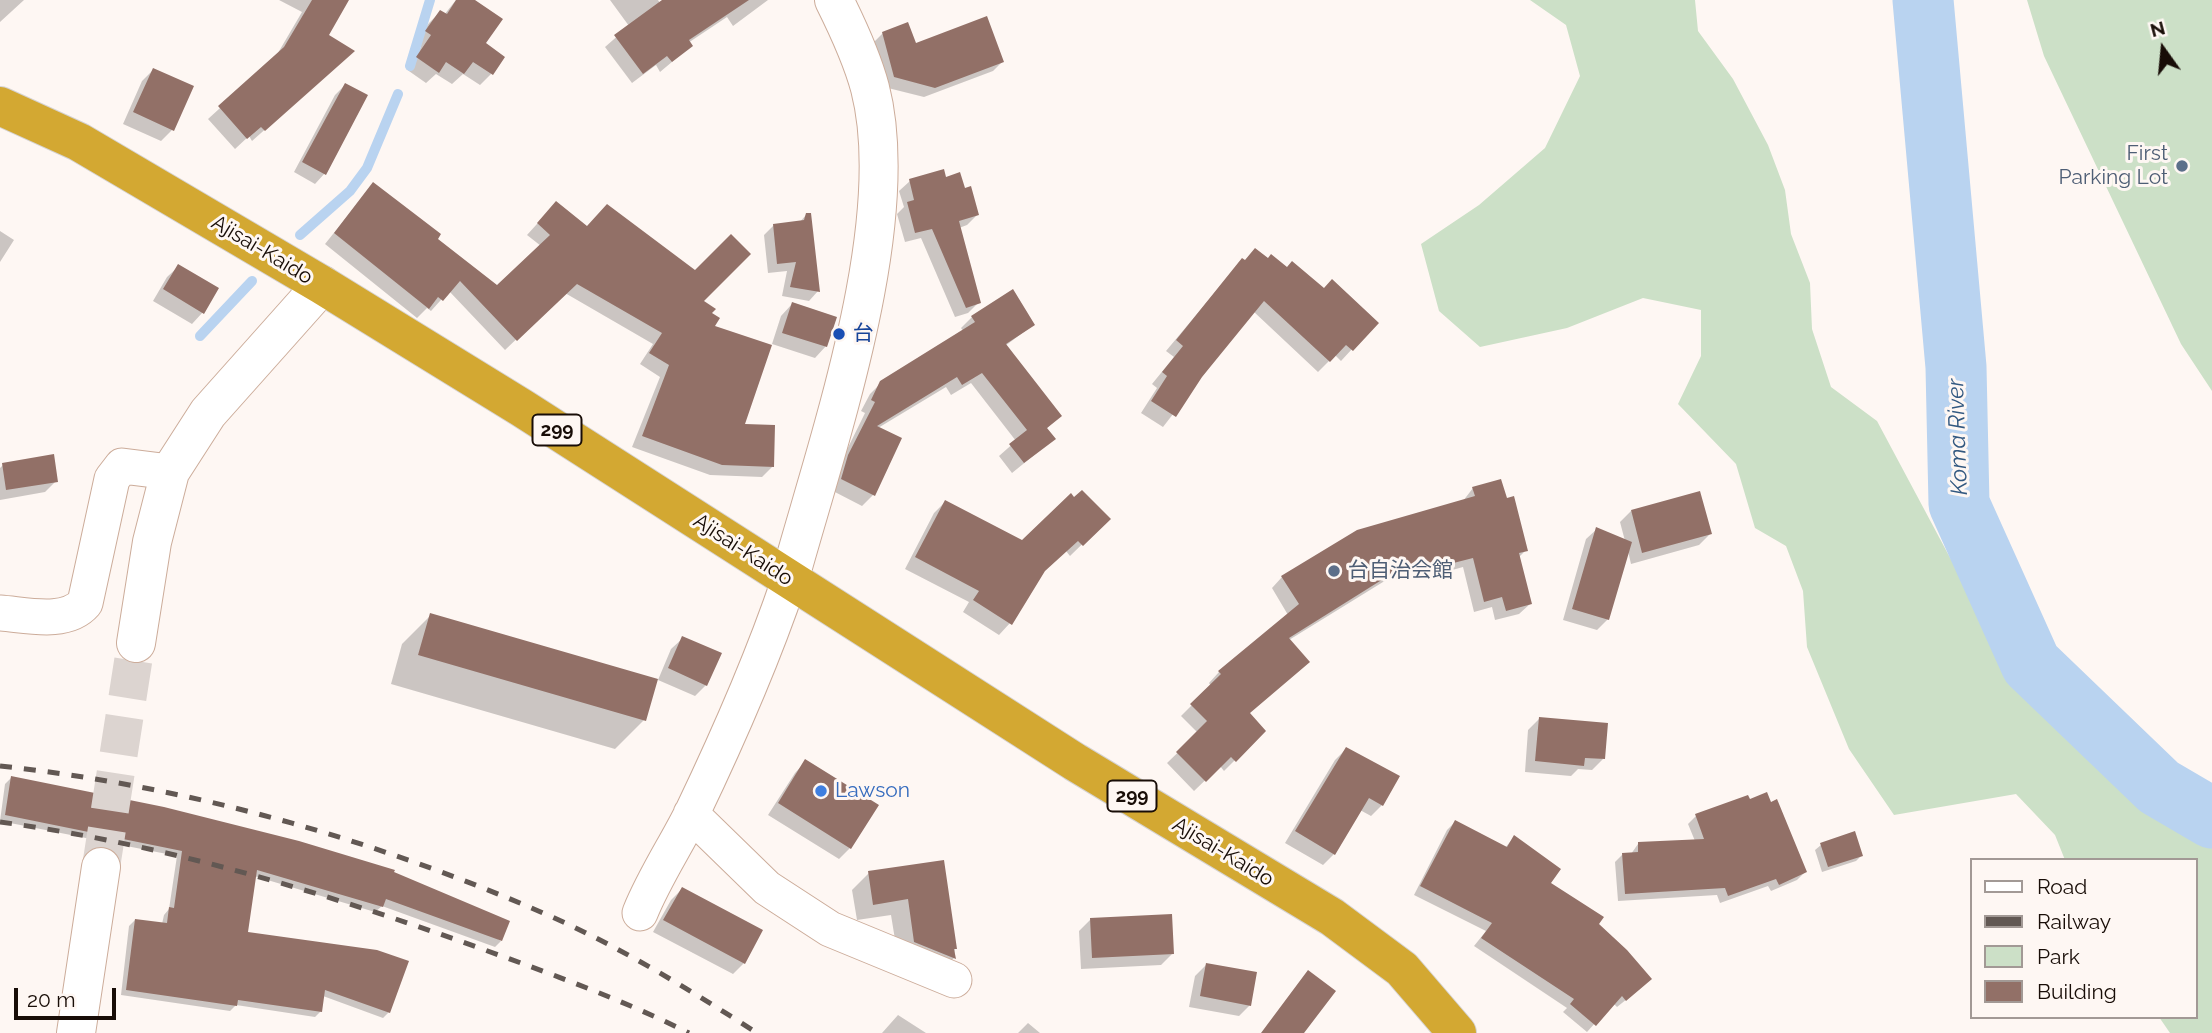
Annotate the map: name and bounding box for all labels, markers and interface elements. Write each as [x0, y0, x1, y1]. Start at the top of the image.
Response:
north arrow [2128, 14, 2198, 84]
text: N [2148, 16, 2167, 41]
place label: First Parking Lot [2059, 141, 2168, 191]
marker: First Parking Lot [2174, 158, 2190, 174]
street label: Ajisai-Kaido [207, 210, 317, 290]
place label: 台 [853, 321, 874, 347]
marker: 台 [831, 326, 847, 342]
water label: Koma River [1942, 378, 1974, 496]
road number: 299 [532, 414, 582, 446]
street label: Ajisai-Kaido [688, 508, 798, 592]
place label: 台自治会館 [1348, 558, 1453, 584]
marker: 台自治会館 [1326, 563, 1342, 579]
place label: Lawson [835, 778, 910, 804]
road number: 299 [1108, 780, 1156, 811]
marker: Lawson [813, 783, 829, 799]
street label: Ajisai-Kaido [1168, 812, 1278, 892]
legend [1970, 858, 2198, 1019]
text: Road [2037, 874, 2087, 899]
text: Railway [2037, 909, 2111, 934]
text: Park [2037, 944, 2080, 969]
scale bar [18, 974, 119, 1018]
text: Building [2037, 979, 2117, 1004]
text: 20 m [27, 987, 75, 1012]

